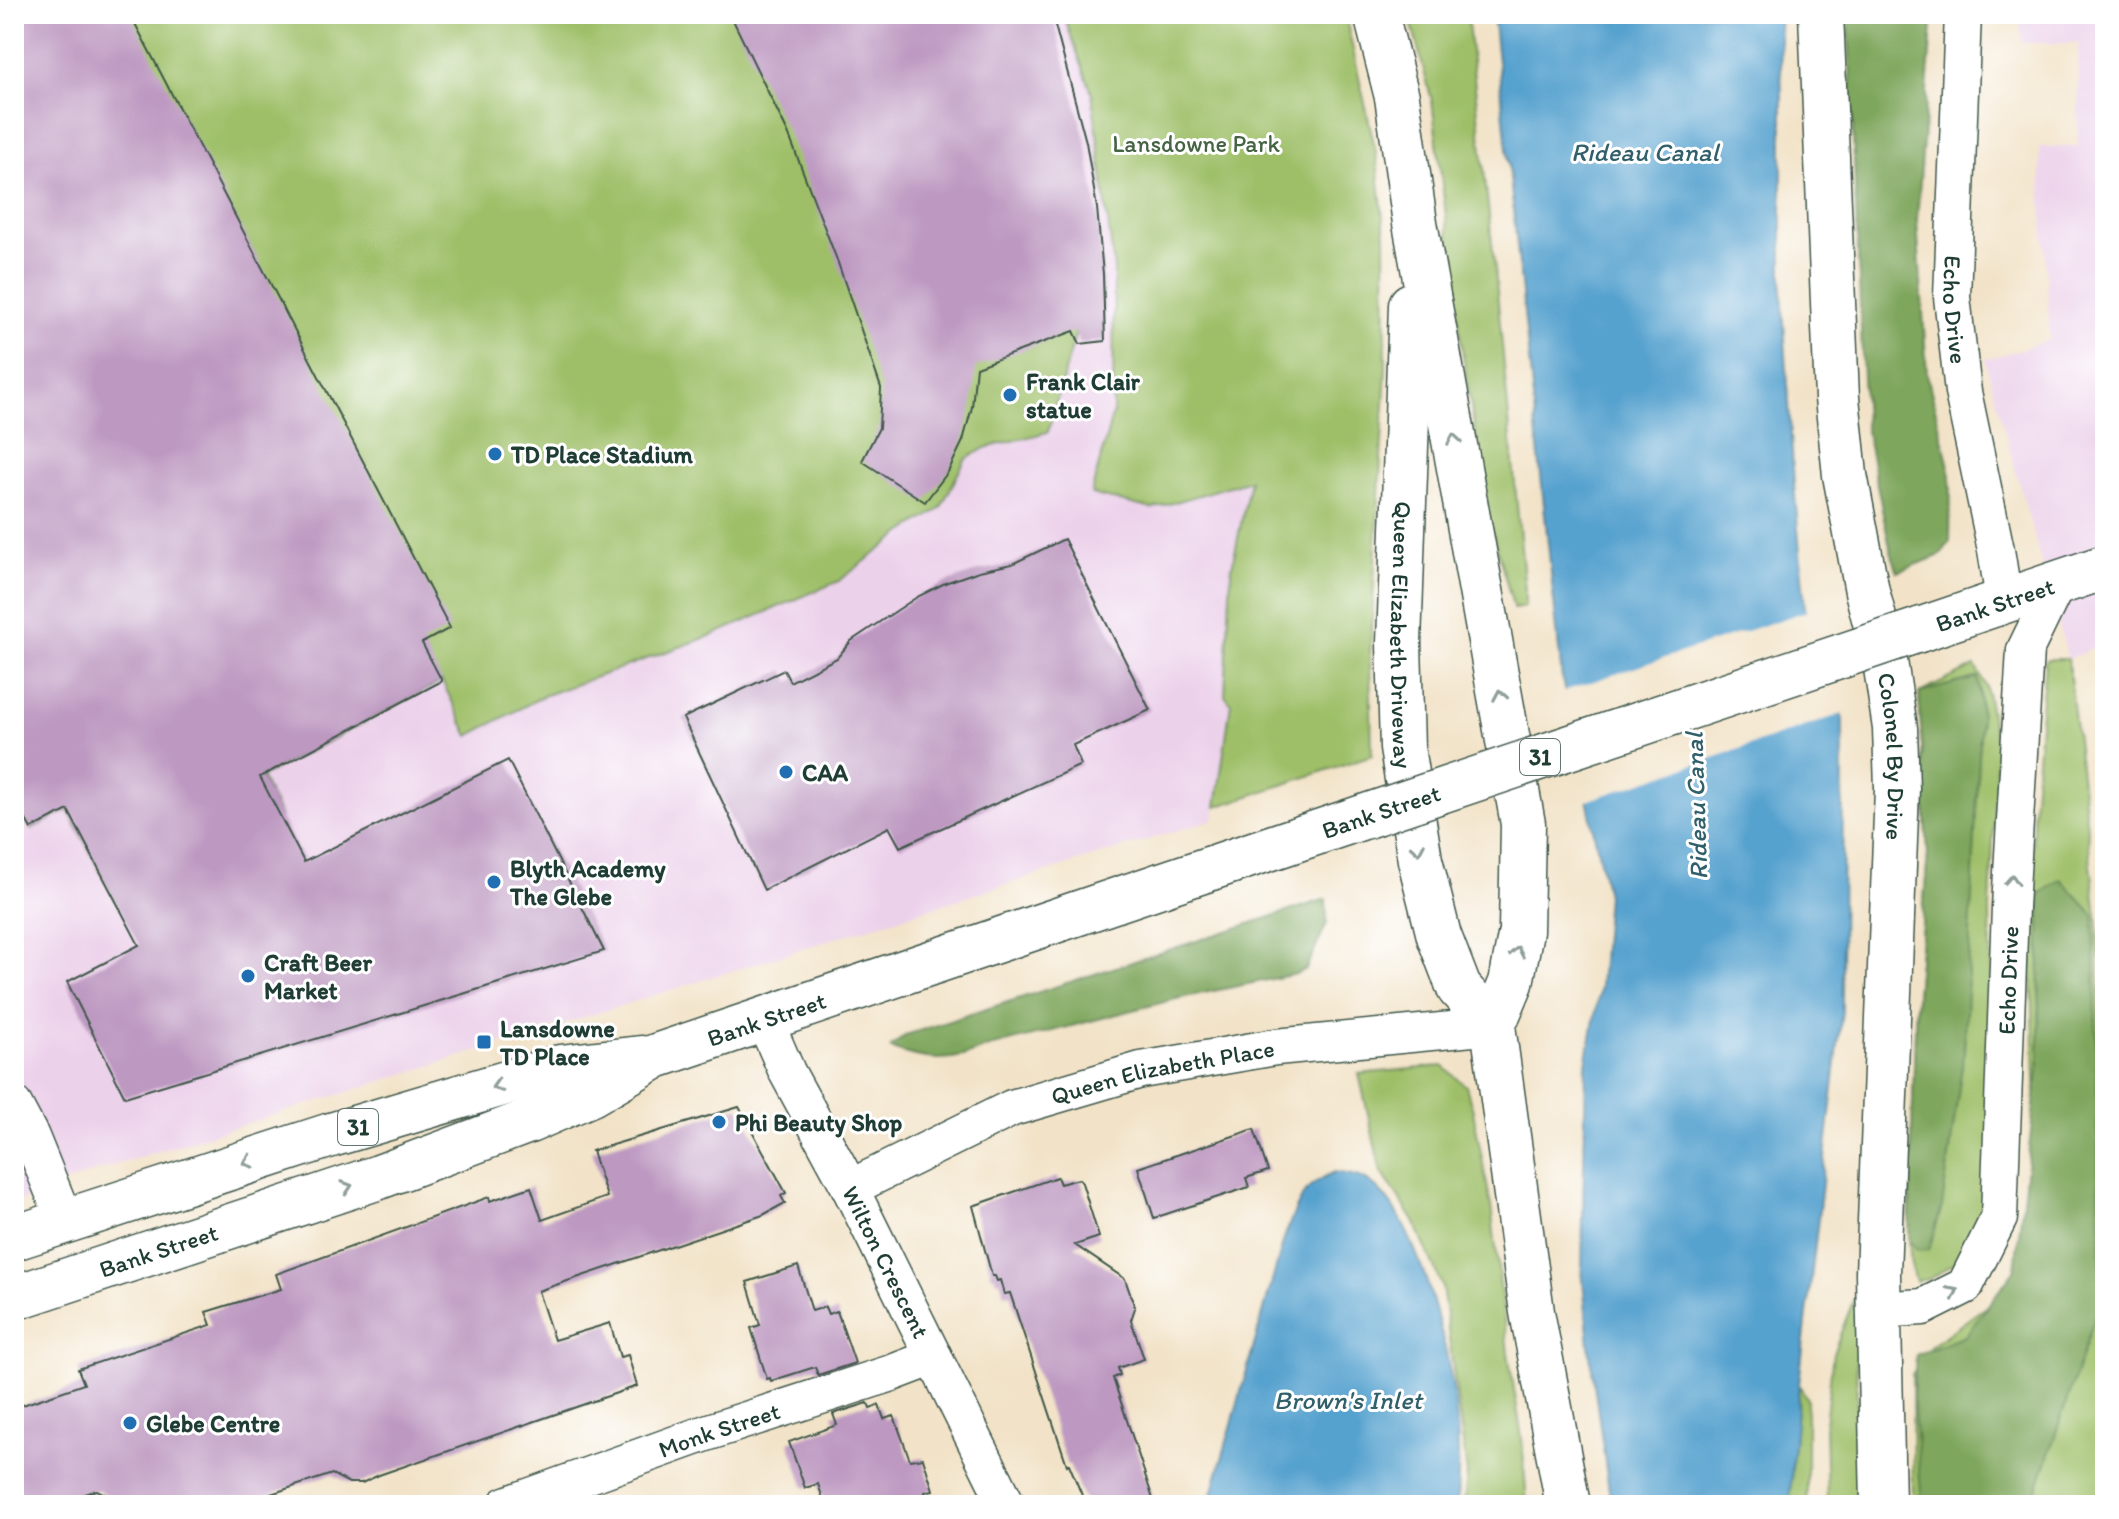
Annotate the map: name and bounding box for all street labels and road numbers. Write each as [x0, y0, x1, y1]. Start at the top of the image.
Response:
street label: Echo Drive [1937, 255, 1974, 365]
street label: Queen Elizabeth Driveway [1384, 501, 1420, 770]
street label: Bank Street [1932, 571, 2058, 638]
street label: Colonel By Drive [1872, 670, 1912, 841]
road number: 31 [1520, 739, 1560, 775]
street label: Bank Street [1318, 778, 1444, 844]
street label: Echo Drive [1991, 925, 2024, 1035]
street label: Bank Street [703, 985, 829, 1052]
street label: Queen Elizabeth Place [1047, 1033, 1277, 1110]
road number: 31 [338, 1109, 378, 1145]
street label: Wilton Crescent [837, 1181, 936, 1342]
street label: Bank Street [95, 1217, 221, 1283]
street label: Monk Street [654, 1396, 783, 1464]

